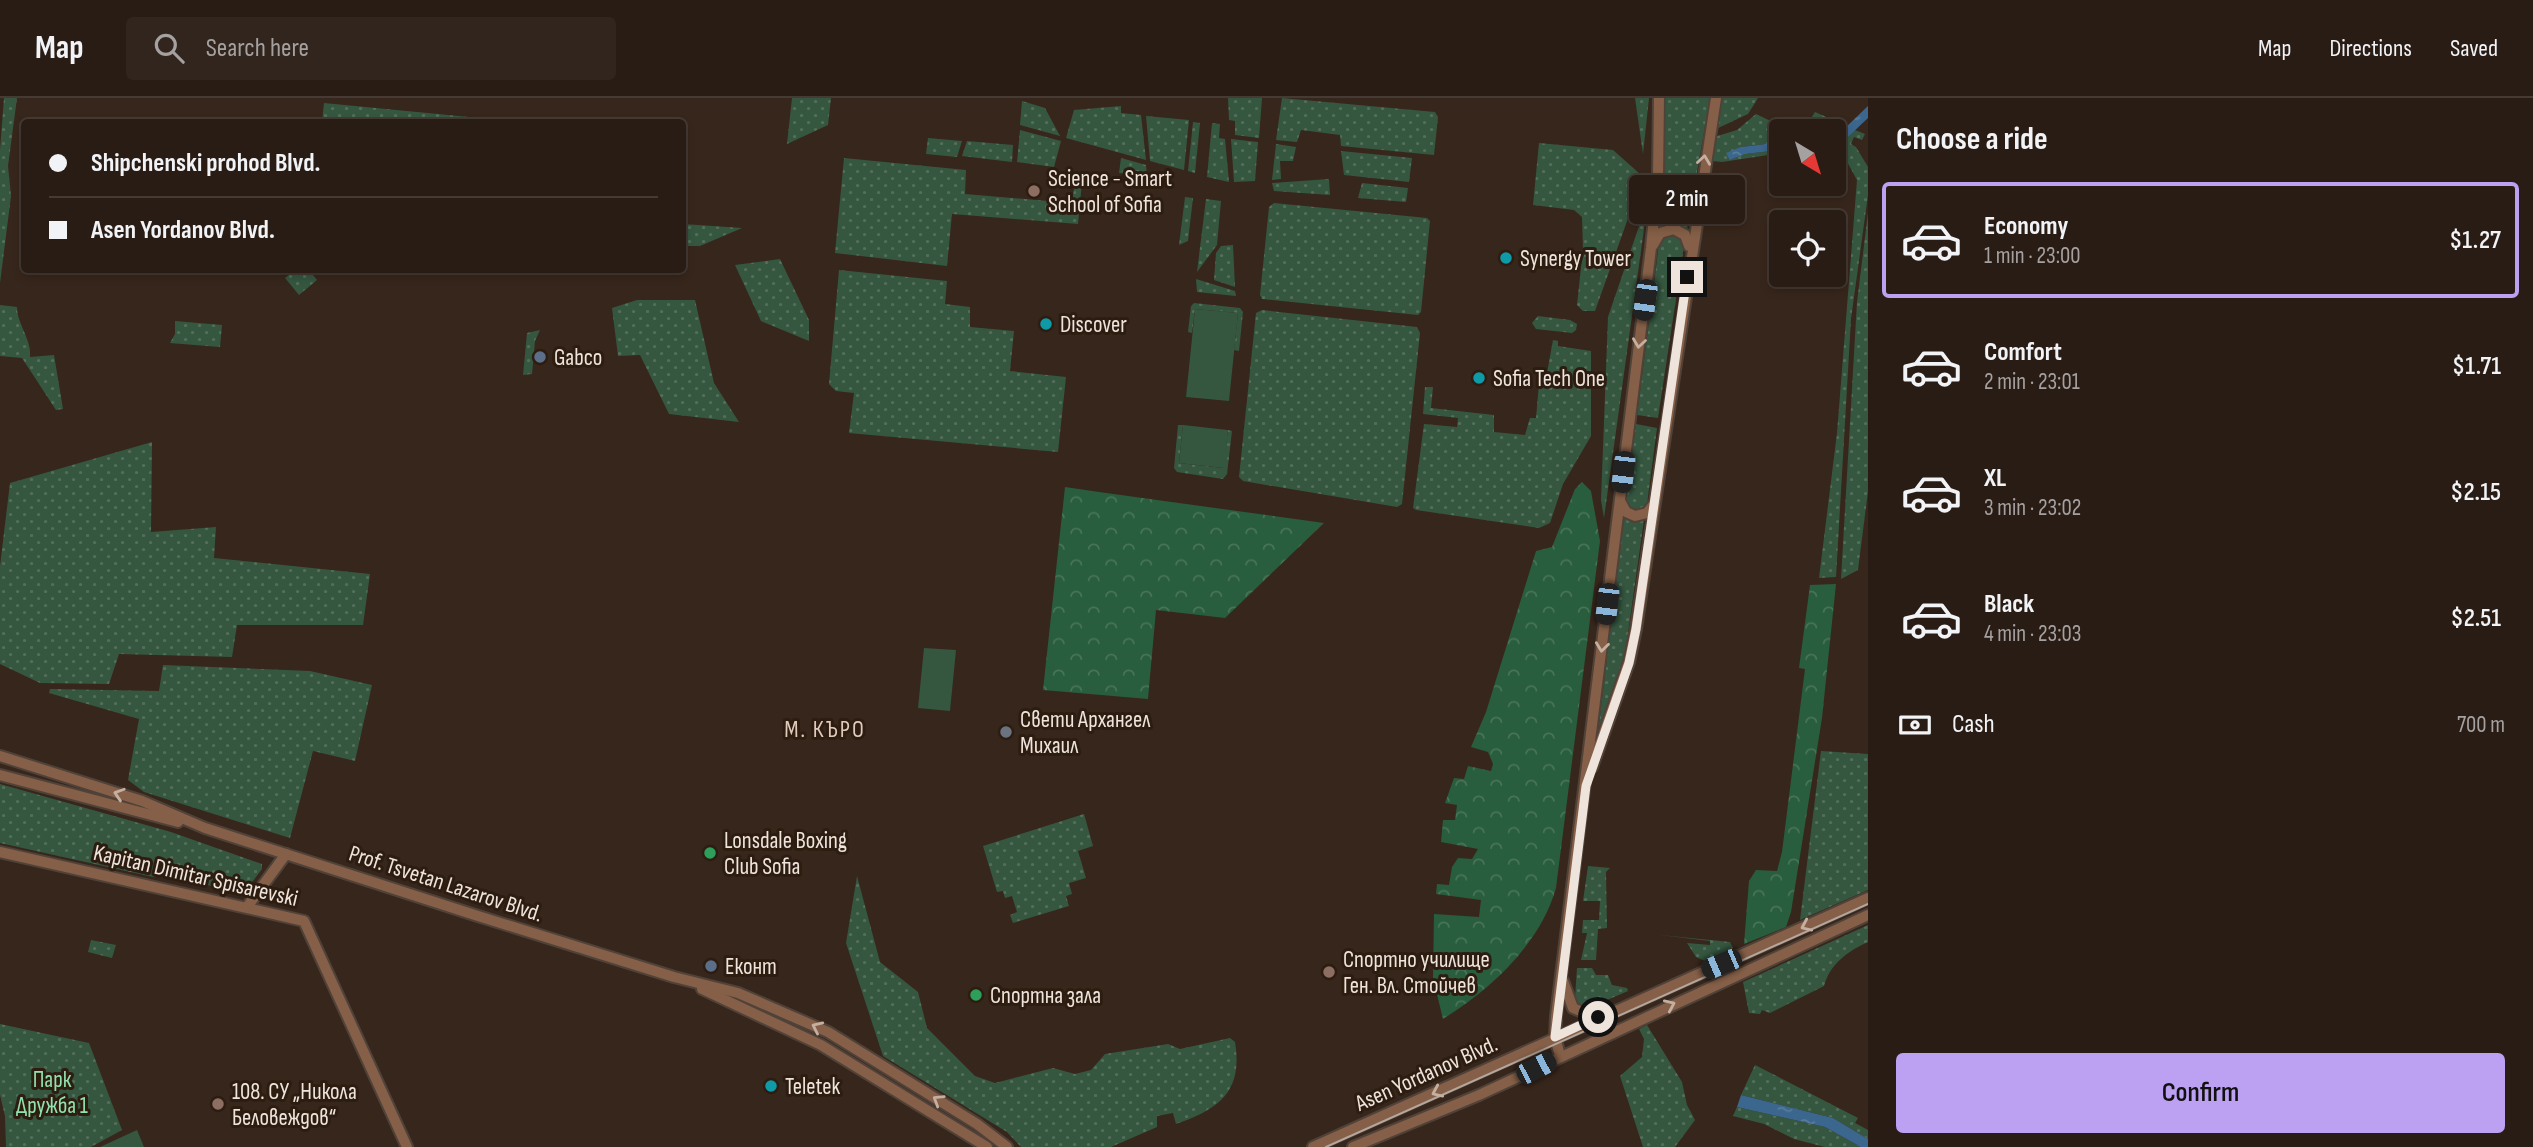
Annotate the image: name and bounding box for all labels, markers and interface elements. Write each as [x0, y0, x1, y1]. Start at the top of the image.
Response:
search box [126, 17, 616, 80]
text: Map [35, 28, 84, 68]
icon: search [150, 29, 188, 67]
text: Search here [206, 33, 309, 64]
text: Map [2258, 34, 2291, 63]
text: Directions [2329, 34, 2412, 63]
text: Saved [2450, 34, 2498, 63]
north arrow [1769, 119, 1846, 196]
map controls [1769, 119, 1846, 287]
text: Choose a ride [1896, 120, 2048, 159]
text: Shipchenski prohod Blvd. [91, 148, 321, 179]
one-way arrow [1696, 155, 1711, 166]
place label: Science - Smart School of Sofia [1048, 165, 1172, 219]
callout: 2 min [1629, 176, 1745, 225]
marker: Science - Smart School of Sofia [1026, 183, 1042, 199]
text: 2 min [1665, 185, 1709, 213]
icon: car [1900, 209, 1963, 272]
button: locate [1769, 210, 1846, 287]
text: Economy [1984, 211, 2068, 242]
text: Asen Yordanov Blvd. [91, 215, 275, 246]
text: $1.27 [2449, 225, 2501, 256]
text: 1 min · 23:00 [1984, 242, 2081, 270]
place label: Synergy Tower [1520, 245, 1631, 273]
marker: Synergy Tower [1498, 250, 1514, 266]
route end [1671, 261, 1703, 293]
car [1632, 278, 1659, 322]
place label: Discover [1060, 311, 1127, 339]
marker: Discover [1038, 316, 1054, 332]
icon: car [1900, 335, 1963, 398]
one-way arrow [1631, 337, 1646, 349]
text: Comfort [1984, 337, 2062, 368]
place label: Gabco [554, 344, 602, 372]
marker: Gabco [532, 349, 548, 365]
text: $1.71 [2452, 351, 2501, 382]
place label: Sofia Tech One [1493, 365, 1605, 393]
text: 2 min · 23:01 [1984, 368, 2080, 396]
marker: Sofia Tech One [1471, 370, 1487, 386]
car [1611, 450, 1636, 494]
icon: car [1900, 461, 1963, 524]
text: XL [1984, 463, 2006, 494]
text: $2.15 [2450, 477, 2501, 508]
text: 3 min · 23:02 [1984, 494, 2081, 522]
car [1595, 582, 1620, 626]
icon: car [1900, 587, 1963, 650]
text: Black [1984, 589, 2034, 620]
text: $2.51 [2451, 603, 2501, 634]
text: 4 min · 23:03 [1984, 620, 2081, 648]
one-way arrow [1594, 641, 1609, 653]
place label: Свети Архангел Михаил [1020, 706, 1151, 760]
icon: cash [1896, 706, 1934, 744]
text: Cash [1952, 709, 1995, 740]
text: 700 m [2457, 711, 2505, 739]
district label: М. КЪРО [784, 715, 866, 744]
marker: Свети Архангел Михаил [998, 724, 1014, 740]
one-way arrow [113, 788, 125, 802]
place label: Lonsdale Boxing Club Sofia [724, 827, 847, 881]
street label: Kapitan Dimitar Spisarevski [91, 839, 301, 913]
street label: Prof. Tsvetan Lazarov Blvd. [345, 839, 546, 928]
marker: Lonsdale Boxing Club Sofia [702, 845, 718, 861]
one-way arrow [1801, 918, 1813, 932]
place label: Спортно училище Ген. Вл. Стойчев [1343, 946, 1490, 1000]
car [1698, 946, 1745, 982]
place label: Еконт [725, 953, 777, 981]
marker: Еконт [703, 958, 719, 974]
marker: Спортно училище Ген. Вл. Стойчев [1321, 964, 1337, 980]
place label: Спортна зала [990, 982, 1101, 1010]
marker: Спортна зала [968, 987, 984, 1003]
one-way arrow [1663, 999, 1675, 1013]
route start [1582, 1001, 1614, 1033]
one-way arrow [812, 1021, 825, 1035]
street label: Asen Yordanov Blvd. [1350, 1030, 1502, 1118]
car [1513, 1049, 1560, 1087]
button: Confirm [1896, 1053, 2505, 1133]
park label: Парк Дружба 1 [16, 1066, 88, 1120]
place label: Teletek [785, 1073, 841, 1101]
place label: 108. СУ „Никола Беловеждов“ [232, 1078, 357, 1132]
marker: Teletek [763, 1078, 779, 1094]
one-way arrow [1432, 1084, 1444, 1098]
marker: 108. СУ „Никола Беловеждов“ [210, 1096, 226, 1112]
one-way arrow [933, 1096, 946, 1109]

